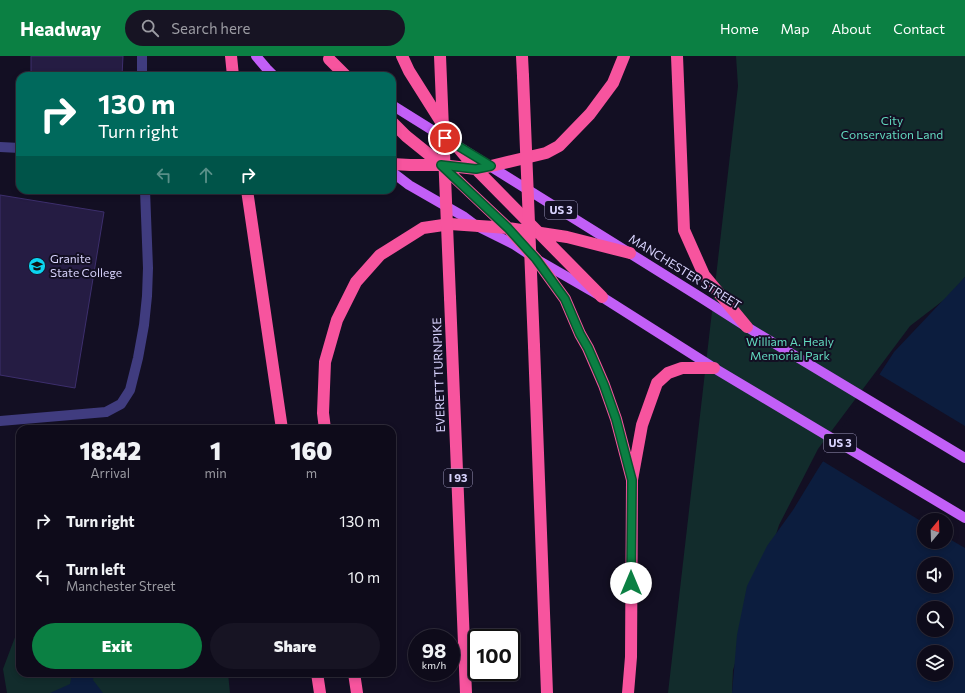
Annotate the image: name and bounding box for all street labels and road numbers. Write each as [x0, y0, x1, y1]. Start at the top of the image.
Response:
road number: US 3 [545, 201, 577, 219]
street label: MANCHESTER STREET [627, 231, 745, 312]
street label: EVERETT TURNPIKE [429, 317, 447, 433]
road number: US 3 [824, 434, 856, 452]
road number: I 93 [444, 469, 472, 487]

